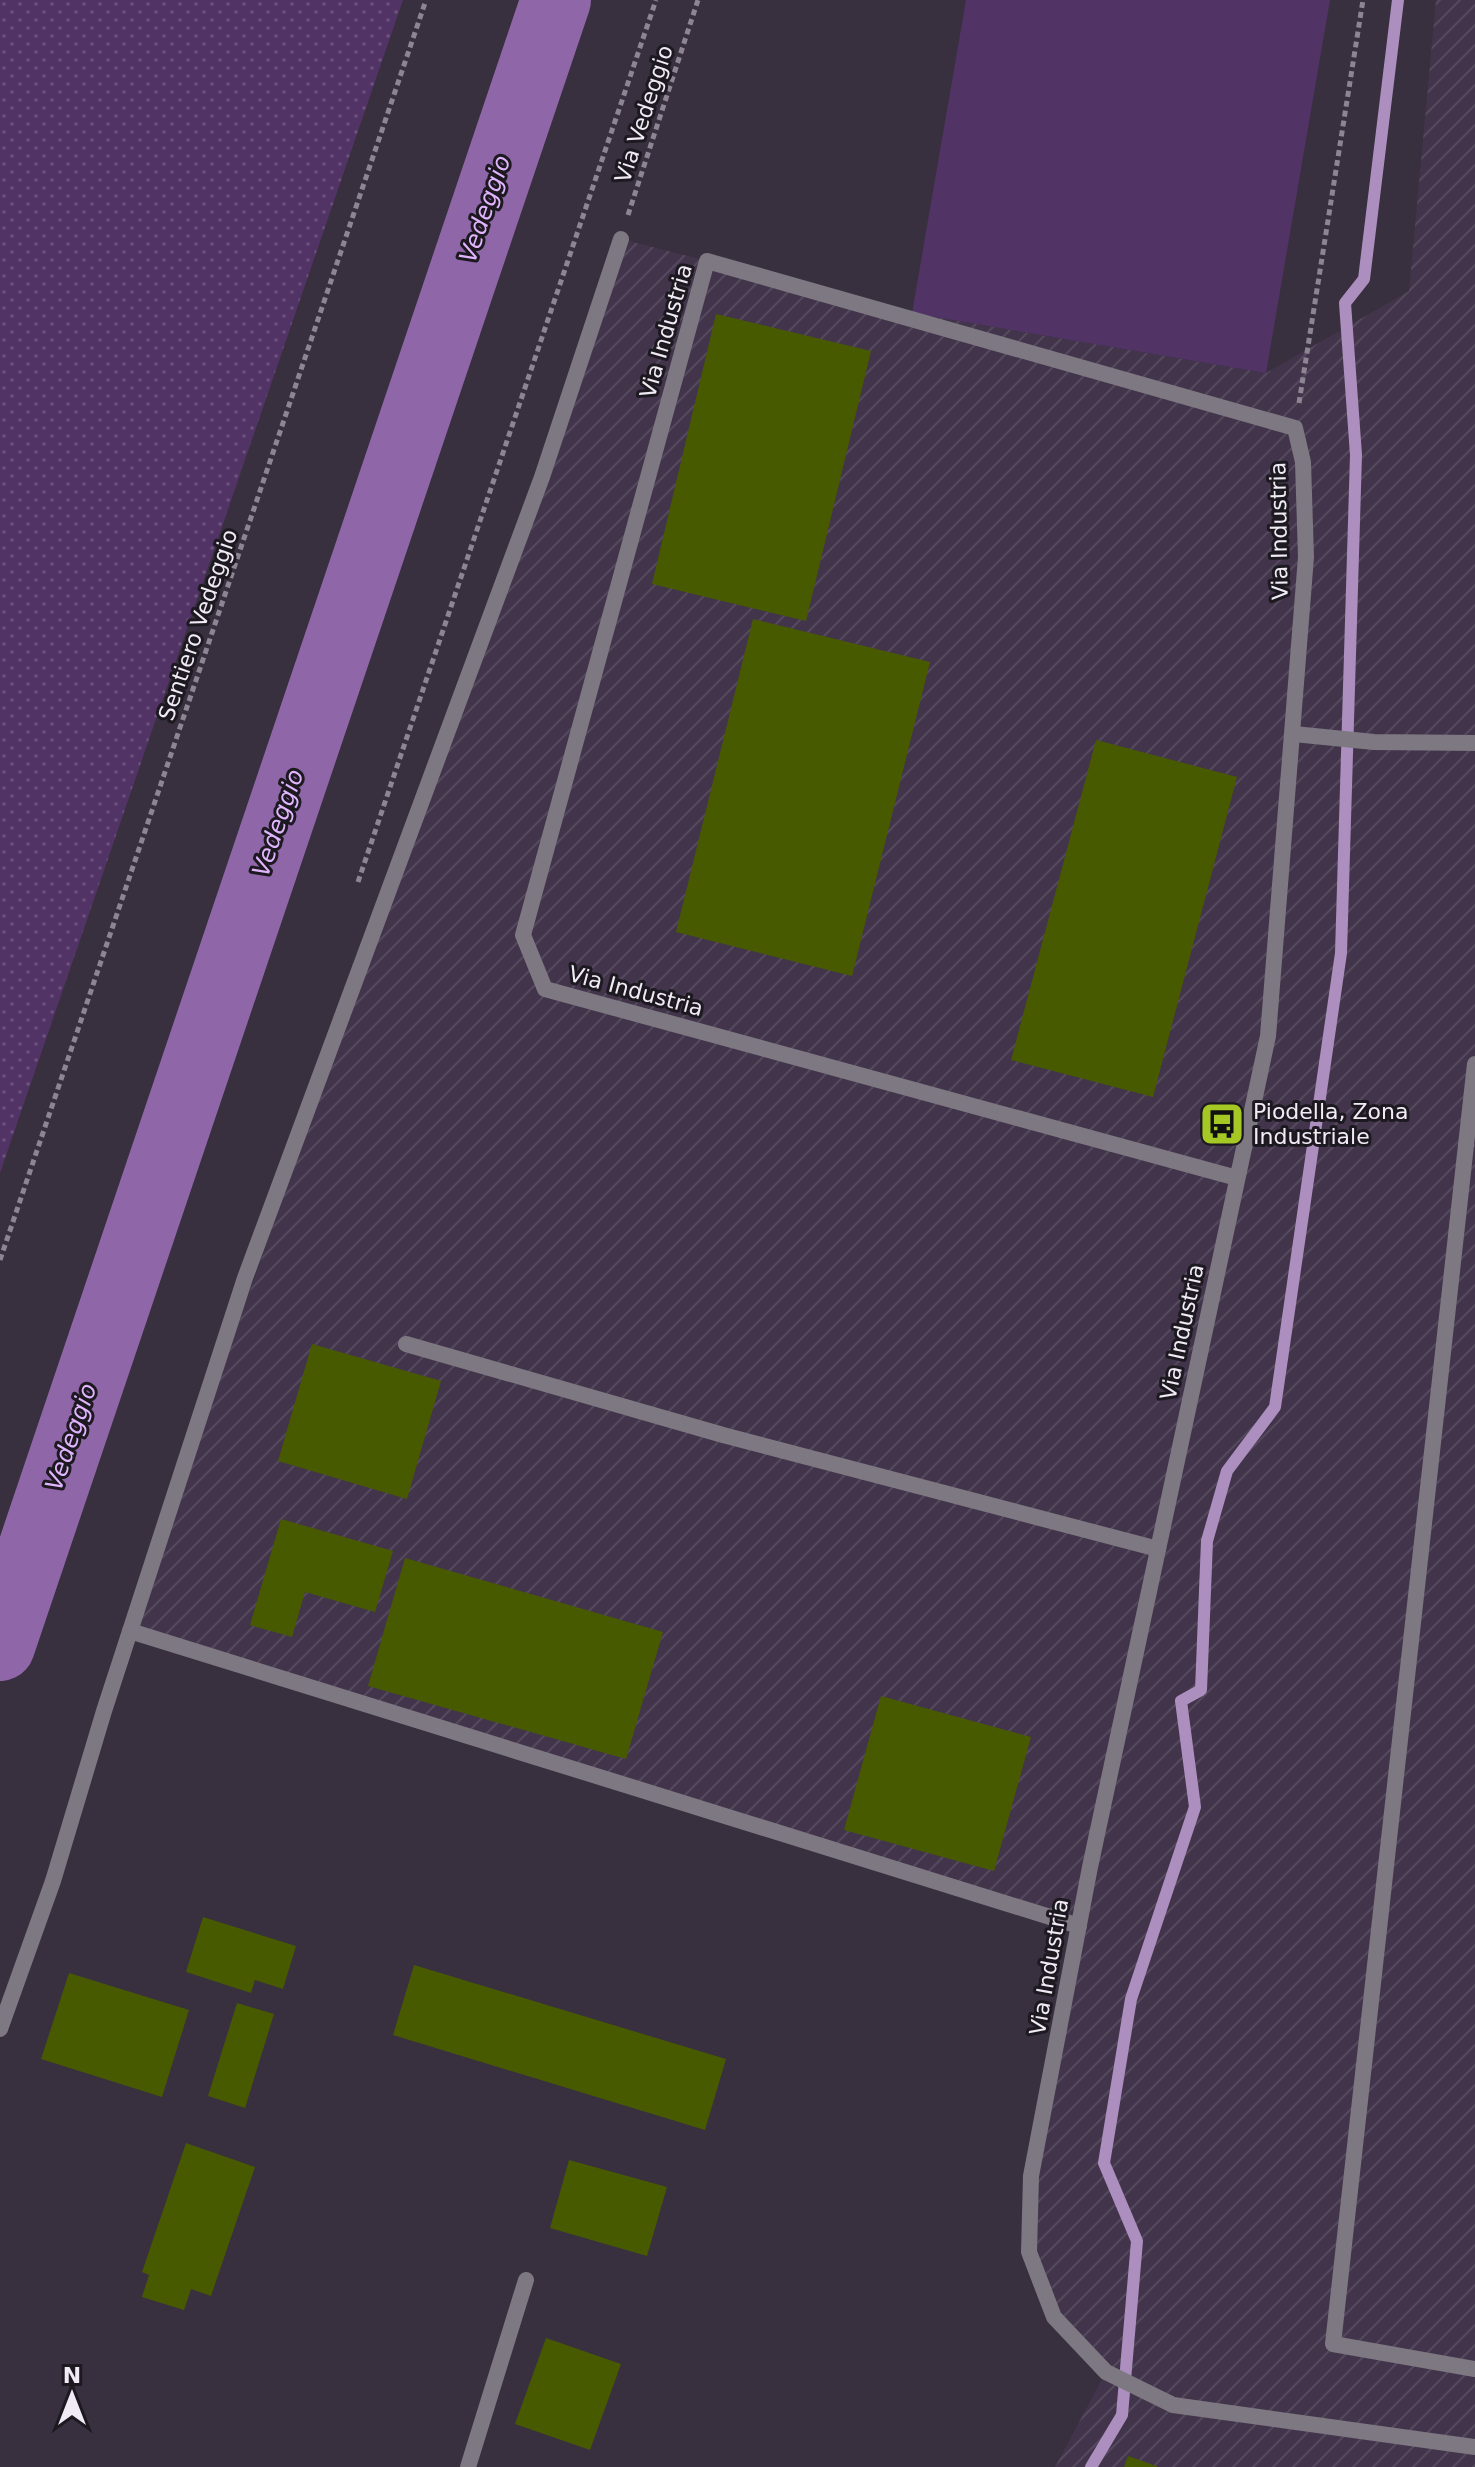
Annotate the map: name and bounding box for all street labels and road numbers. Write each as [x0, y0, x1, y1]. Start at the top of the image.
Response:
street label: Via Vedeggio [610, 42, 678, 186]
street label: Via Industria [635, 261, 697, 401]
street label: Via Industria [1265, 462, 1293, 600]
street label: Sentiero Vedeggio [154, 526, 242, 724]
street label: Via Industria [566, 961, 706, 1021]
street label: Via Industria [1155, 1262, 1209, 1402]
street label: Via Industria [1025, 1897, 1073, 2037]

